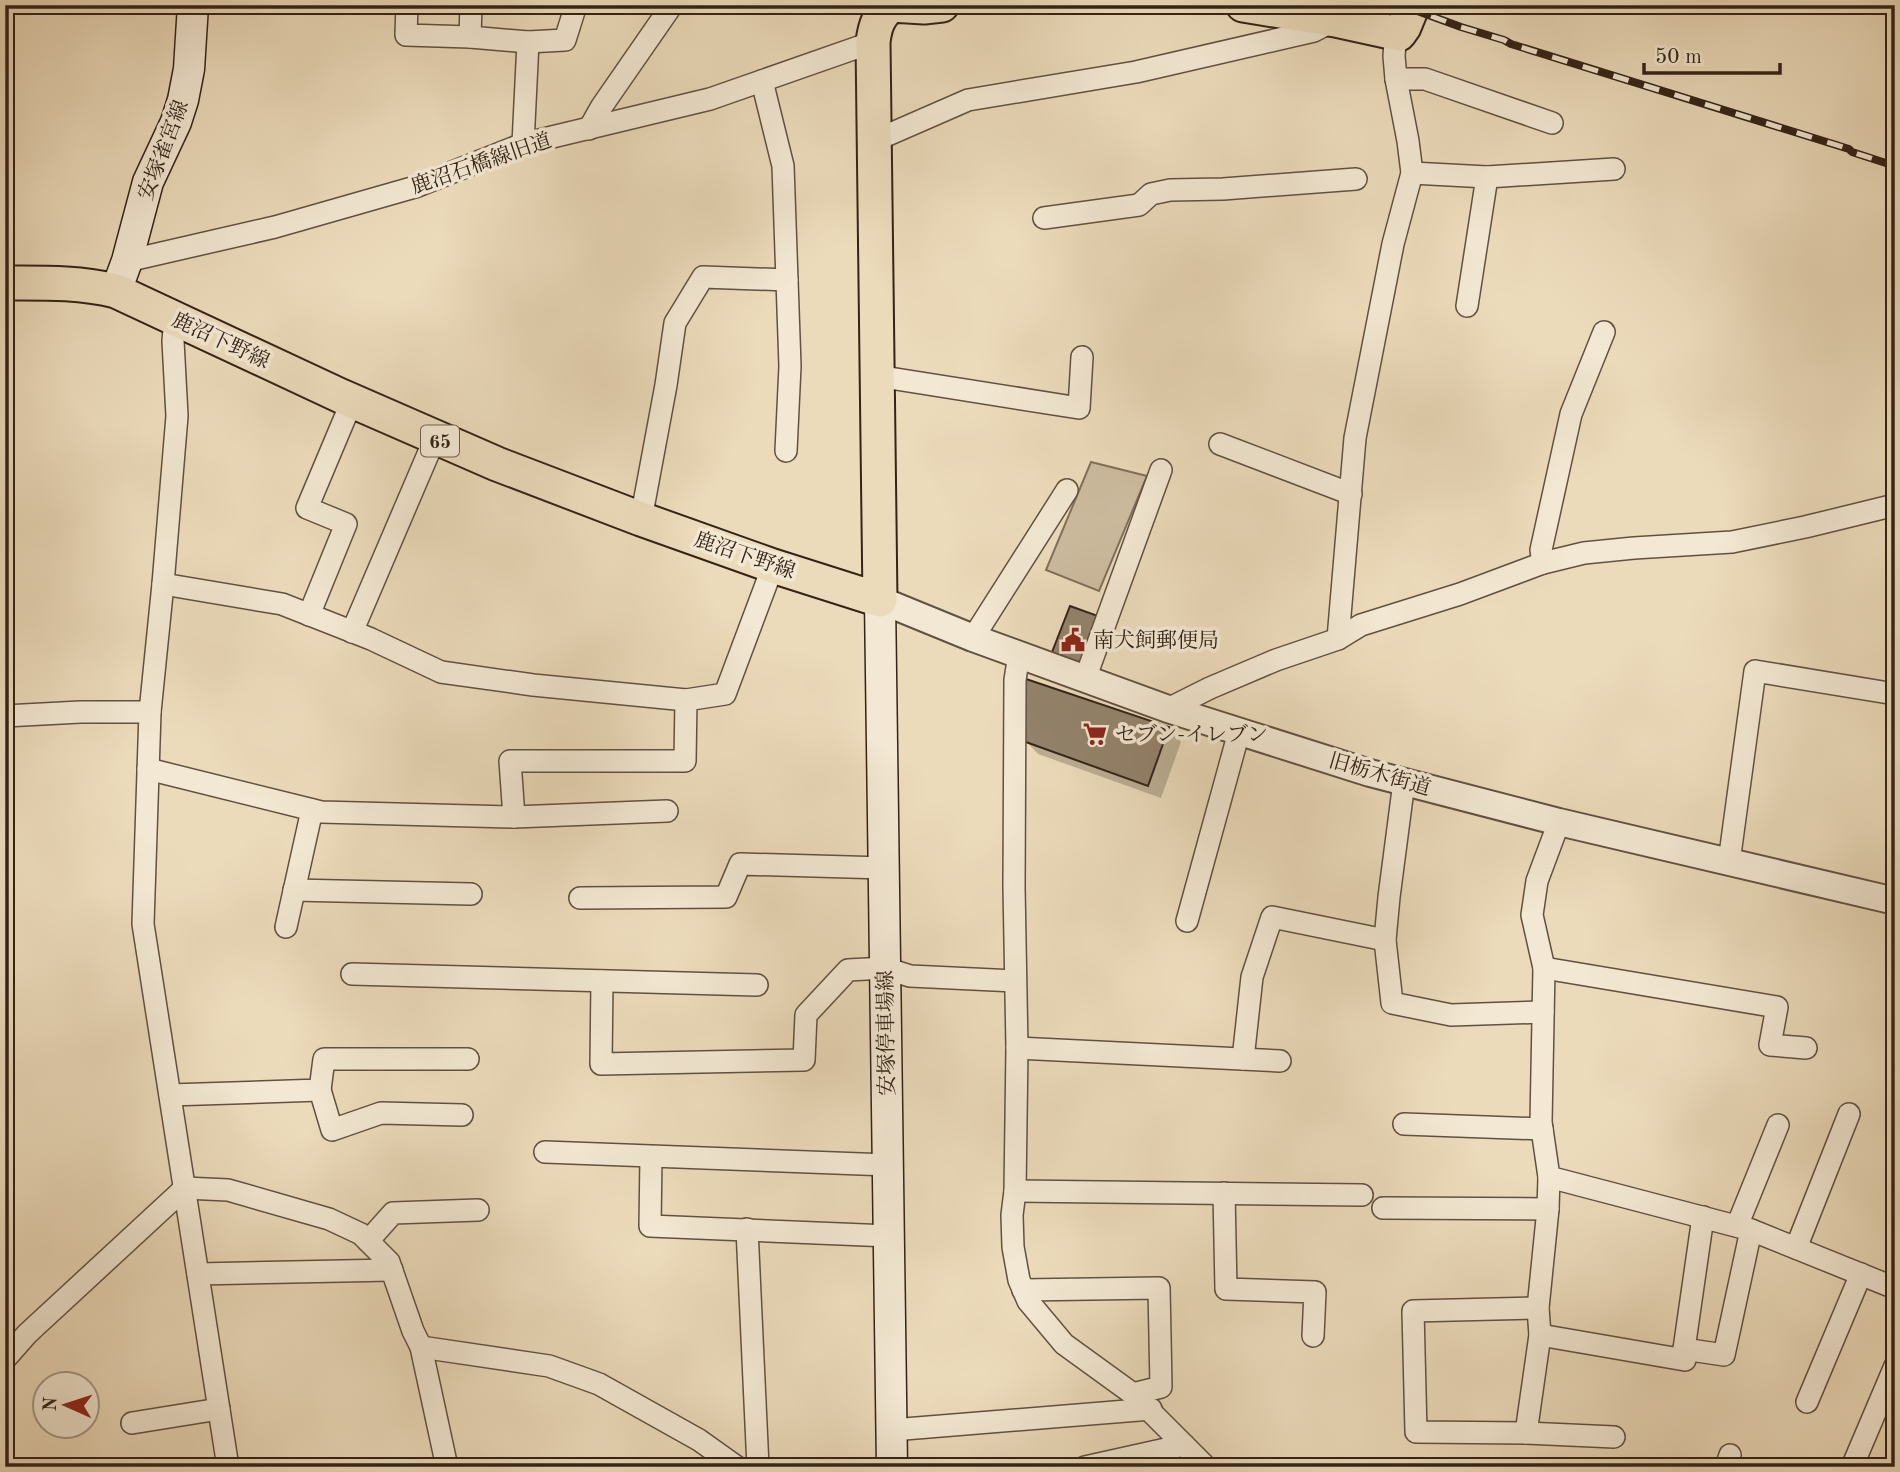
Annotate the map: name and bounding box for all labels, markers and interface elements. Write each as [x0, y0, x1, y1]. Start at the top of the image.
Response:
scale bar [1644, 32, 1781, 76]
text: 50 m [1655, 47, 1702, 68]
street label: 安塚雀宮線 [134, 97, 193, 203]
street label: 鹿沼石橋線旧道 [408, 129, 554, 198]
street label: 鹿沼下野線 [168, 308, 273, 373]
road number: 65 [421, 426, 459, 456]
street label: 鹿沼下野線 [691, 528, 798, 583]
public building icon: 南犬飼郵便局 [1059, 626, 1087, 654]
place label: 南犬飼郵便局 [1093, 629, 1219, 652]
supermarket icon: セブン-イレブン [1081, 720, 1109, 748]
place label: セブン-イレブン [1115, 723, 1268, 746]
street label: 旧栃木街道 [1326, 749, 1433, 800]
street label: 安塚停車場線 [874, 970, 899, 1096]
north arrow [32, 1370, 102, 1440]
text: N [42, 1396, 61, 1412]

